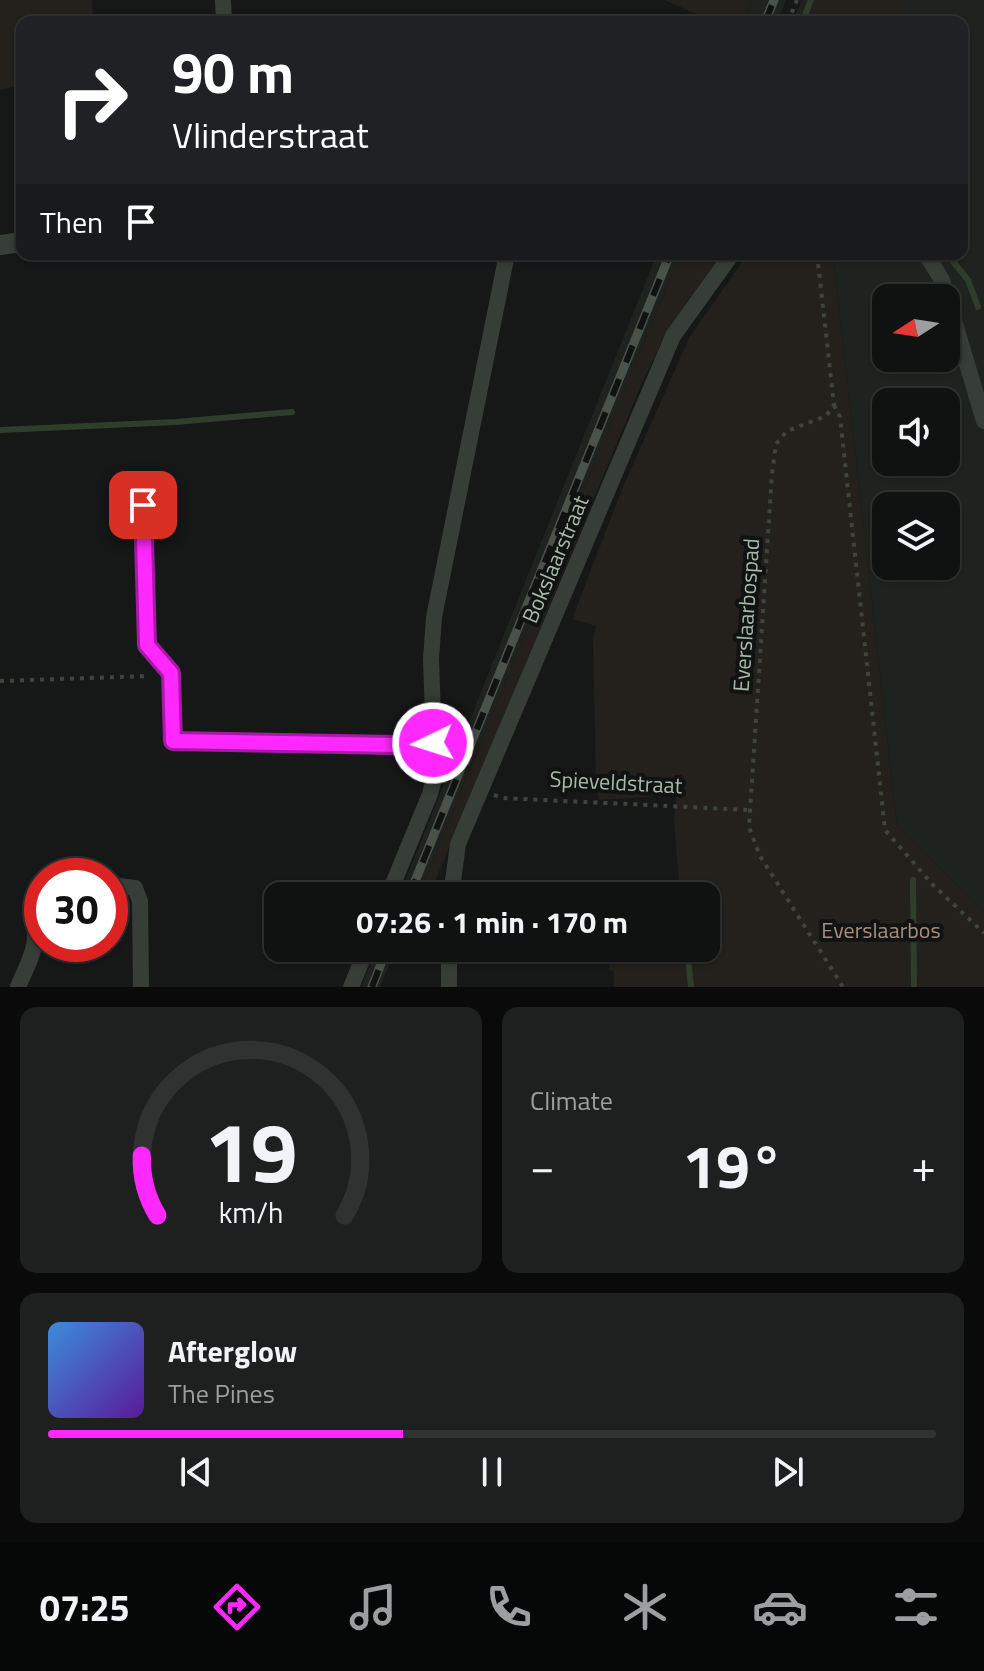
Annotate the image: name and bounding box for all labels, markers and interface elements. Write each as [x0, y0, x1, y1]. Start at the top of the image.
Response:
text: 90 m [172, 30, 294, 115]
icon: right [40, 48, 144, 152]
text: Vlinderstraat [172, 107, 369, 162]
text: Then [40, 199, 103, 245]
icon: arrive [119, 200, 163, 244]
north arrow [872, 284, 960, 372]
map controls [872, 284, 960, 580]
button: sound [872, 388, 960, 476]
pin [109, 471, 177, 539]
icon: arrive [121, 483, 165, 527]
street label: Bokslaarstraat [513, 490, 597, 628]
button: layers [872, 492, 960, 580]
street label: Everslaarbospad [724, 537, 768, 693]
position arrow [391, 701, 475, 785]
street label: Spieveldstraat [549, 762, 683, 802]
speed limit sign: 30 [24, 858, 128, 962]
text: 07:26 · 1 min · 170 m [356, 899, 628, 945]
park label: Everslaarbos [821, 913, 941, 947]
text: Climate [530, 1081, 613, 1120]
text: 19 [204, 1088, 298, 1214]
text: 19° [683, 1120, 783, 1211]
text: − [530, 1132, 555, 1199]
text: + [911, 1132, 936, 1199]
text: km/h [219, 1191, 283, 1234]
text: Afterglow [168, 1328, 297, 1374]
text: The Pines [168, 1374, 275, 1413]
icon: previous [174, 1450, 218, 1494]
icon: pause [470, 1450, 514, 1494]
icon: next [766, 1450, 810, 1494]
icon: directions [209, 1579, 265, 1635]
icon: music [345, 1579, 401, 1635]
icon: phone [481, 1579, 537, 1635]
icon: climate [617, 1579, 673, 1635]
icon: car [752, 1579, 808, 1635]
icon: filters [888, 1579, 944, 1635]
text: 07:25 [40, 1580, 130, 1635]

